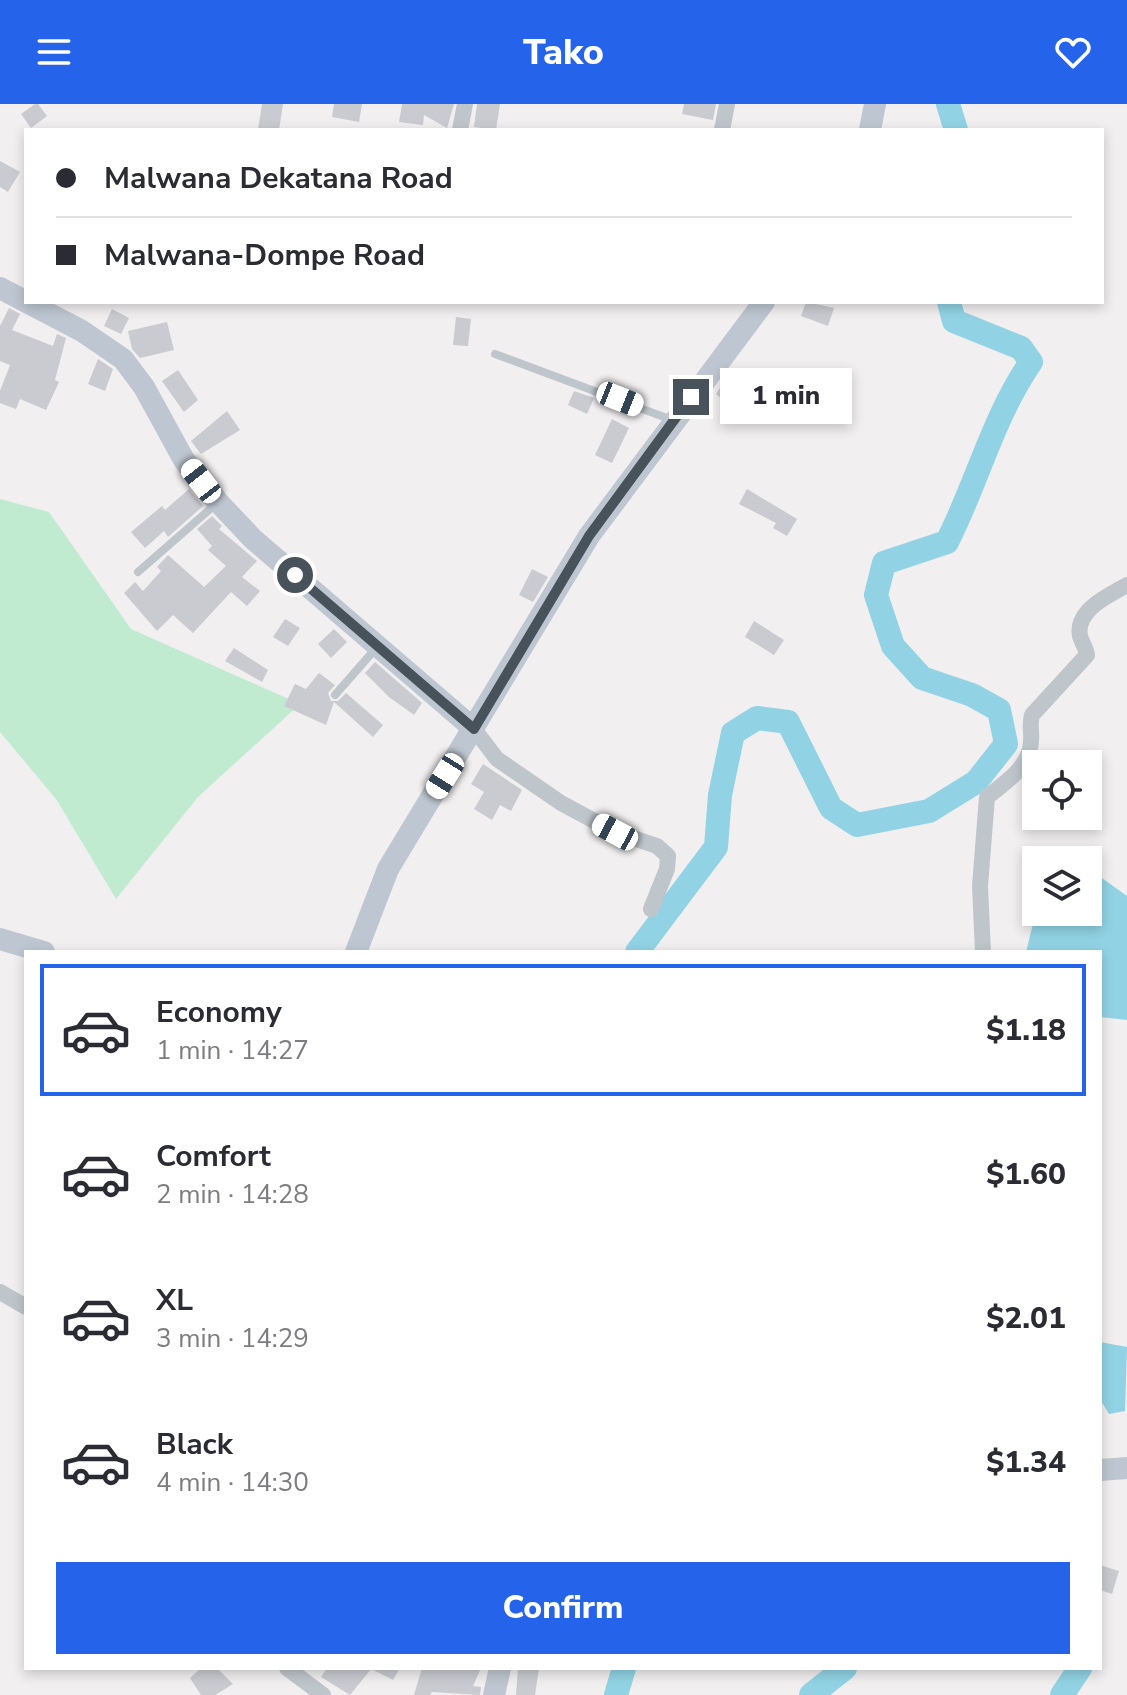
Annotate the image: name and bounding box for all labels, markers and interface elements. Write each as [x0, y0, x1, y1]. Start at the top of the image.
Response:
text: Tako [523, 28, 604, 77]
icon: menu [32, 30, 76, 74]
icon: heart [1051, 30, 1095, 74]
text: Malwana Dekatana Road [104, 158, 453, 199]
text: Malwana-Dompe Road [104, 235, 425, 276]
callout: 1 min [719, 369, 851, 425]
text: 1 min [752, 378, 820, 413]
car [593, 379, 647, 419]
route end [673, 379, 709, 415]
car [177, 455, 225, 507]
route start [277, 557, 313, 593]
car [422, 749, 468, 803]
map controls [1022, 750, 1102, 926]
button: locate [1022, 750, 1102, 830]
car [588, 810, 642, 854]
button: layers [1022, 846, 1102, 926]
text: Economy [156, 992, 282, 1033]
icon: car [60, 994, 132, 1066]
text: $1.18 [986, 1010, 1066, 1051]
text: 1 min · 14:27 [156, 1033, 309, 1068]
text: Comfort [156, 1136, 271, 1177]
icon: car [60, 1138, 132, 1210]
text: $1.60 [986, 1154, 1066, 1195]
text: 2 min · 14:28 [156, 1177, 309, 1212]
text: XL [156, 1280, 193, 1321]
icon: car [60, 1282, 132, 1354]
text: $2.01 [986, 1298, 1066, 1339]
text: 3 min · 14:29 [156, 1321, 309, 1356]
text: Black [156, 1424, 233, 1465]
icon: car [60, 1426, 132, 1498]
text: $1.34 [986, 1442, 1066, 1483]
text: 4 min · 14:30 [156, 1465, 309, 1500]
button: Confirm [56, 1562, 1070, 1654]

